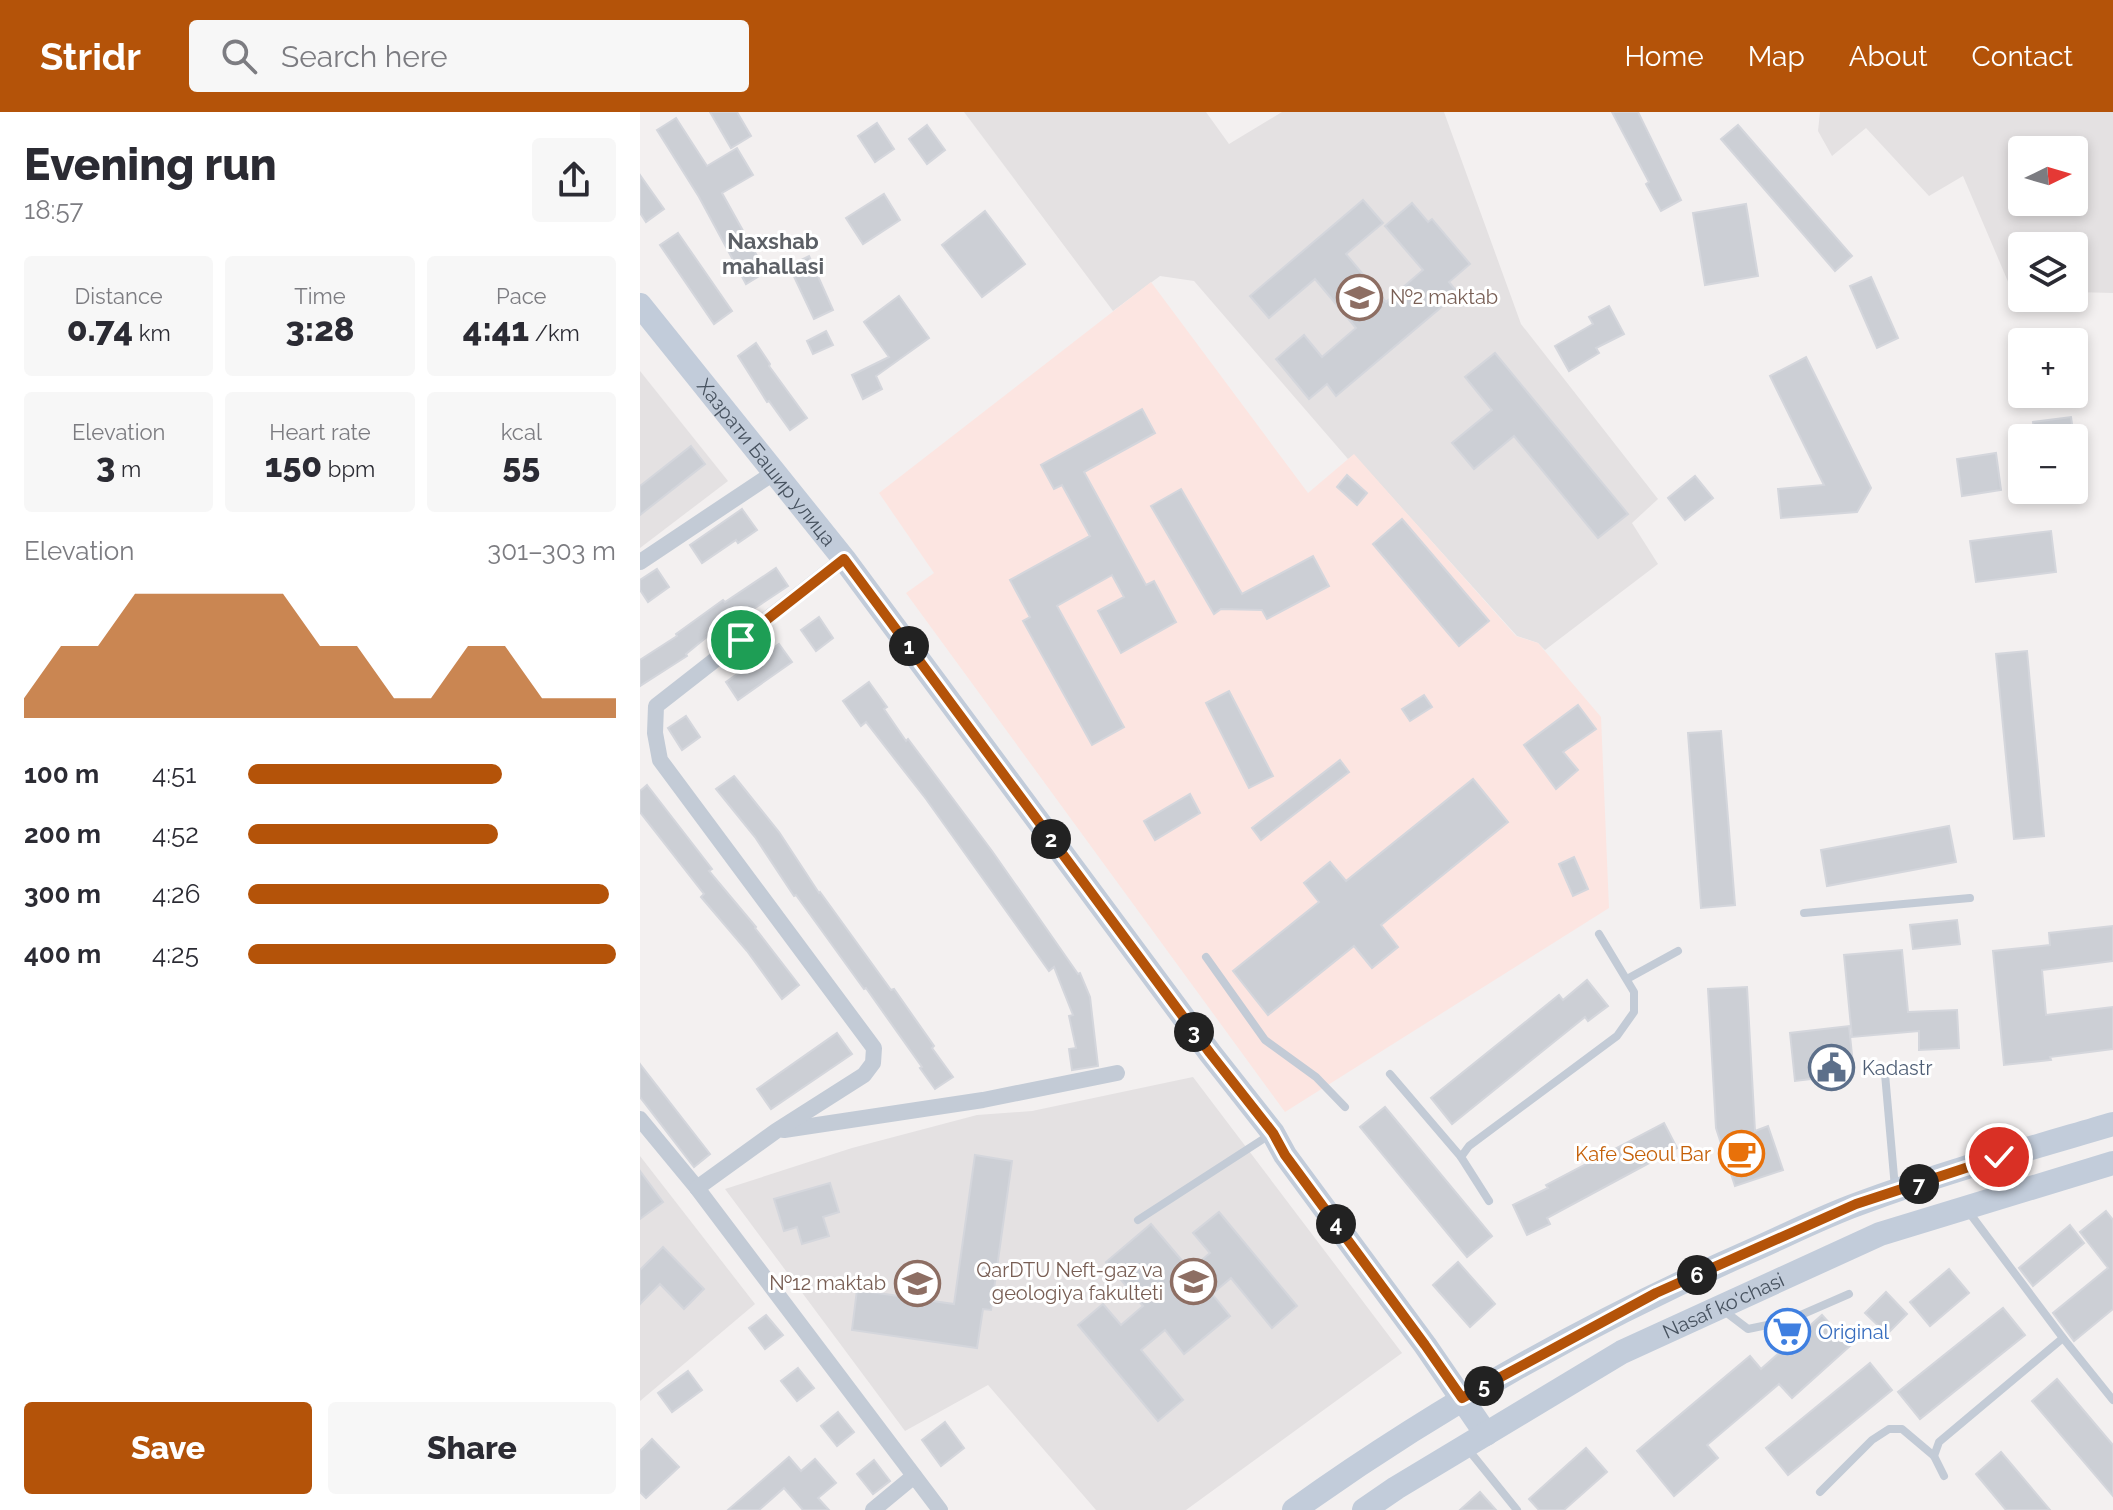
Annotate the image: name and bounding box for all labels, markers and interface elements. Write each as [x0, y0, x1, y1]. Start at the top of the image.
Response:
search box [189, 20, 749, 92]
text: Stridr [40, 34, 141, 79]
icon: search [217, 34, 261, 78]
text: Search here [281, 39, 448, 74]
text: Home [1624, 40, 1704, 73]
text: Map [1748, 40, 1805, 73]
text: About [1849, 40, 1928, 73]
text: Contact [1972, 40, 2073, 73]
north arrow [2008, 136, 2088, 216]
map controls [2008, 136, 2088, 504]
button: share [532, 138, 616, 222]
text: Evening run [24, 139, 277, 190]
text: 18:57 [24, 195, 83, 225]
district label: Naxshab mahallasi [722, 228, 824, 279]
button: layers [2008, 232, 2088, 312]
school or university icon: №2 maktab [1335, 273, 1383, 321]
text: Distance [75, 283, 163, 309]
text: Time [294, 283, 346, 309]
text: Pace [496, 283, 547, 309]
place label: №2 maktab [1390, 285, 1498, 309]
text: 0.74 [67, 309, 133, 349]
text: 3:28 [285, 309, 355, 349]
text: 4:41 [463, 309, 529, 349]
text: km [133, 320, 171, 346]
text: /km [529, 320, 580, 346]
button: + [2008, 328, 2088, 408]
street label: Хазрати Башир улица [692, 374, 841, 551]
text: Elevation [72, 419, 165, 445]
text: Heart rate [269, 419, 371, 445]
text: kcal [501, 419, 542, 445]
button: − [2008, 424, 2088, 504]
text: 3 [96, 445, 115, 485]
text: 150 [265, 445, 322, 485]
text: 55 [502, 445, 540, 485]
text: m [115, 456, 141, 482]
text: bpm [322, 456, 375, 482]
text: Elevation [24, 536, 134, 566]
text: 301–303 m [487, 536, 616, 566]
pin [707, 606, 775, 674]
icon: arrive [719, 618, 763, 662]
pin: 1 [889, 626, 929, 666]
text: 1 [904, 633, 914, 659]
text: 100 m [24, 759, 99, 789]
text: 4:51 [152, 759, 196, 789]
text: 200 m [24, 819, 101, 849]
text: 4:52 [152, 819, 199, 849]
pin: 2 [1031, 819, 1071, 859]
text: 2 [1045, 826, 1057, 852]
text: 300 m [24, 879, 101, 909]
text: 4:26 [152, 879, 200, 909]
text: 400 m [24, 939, 101, 969]
text: 4:25 [152, 939, 199, 969]
pin: 3 [1174, 1012, 1214, 1052]
text: 3 [1188, 1019, 1200, 1045]
public building icon: Kadastr [1807, 1044, 1855, 1092]
place label: Kadastr [1862, 1056, 1932, 1080]
pin [1965, 1123, 2033, 1191]
cafe icon: Kafe Seoul Bar [1718, 1130, 1766, 1178]
icon: check [1977, 1135, 2021, 1179]
place label: Kafe Seoul Bar [1575, 1142, 1711, 1166]
pin: 7 [1899, 1164, 1939, 1204]
text: 7 [1913, 1171, 1925, 1197]
pin: 4 [1316, 1204, 1356, 1244]
text: 4 [1330, 1211, 1342, 1237]
pin: 6 [1677, 1255, 1717, 1295]
school or university icon: QarDTU Neft-gaz va geologiya fakulteti [1170, 1257, 1218, 1305]
place label: QarDTU Neft-gaz va geologiya fakulteti [976, 1258, 1163, 1305]
school or university icon: №12 maktab [893, 1259, 941, 1307]
text: 6 [1690, 1262, 1704, 1288]
street label: Nasaf ko‘chasi [1659, 1268, 1788, 1344]
place label: №12 maktab [769, 1271, 886, 1295]
supermarket icon: Original [1763, 1308, 1811, 1356]
place label: Original [1818, 1320, 1890, 1344]
pin: 5 [1464, 1366, 1504, 1406]
text: 5 [1478, 1373, 1490, 1399]
button: Save [24, 1402, 312, 1494]
button: Share [328, 1402, 616, 1494]

